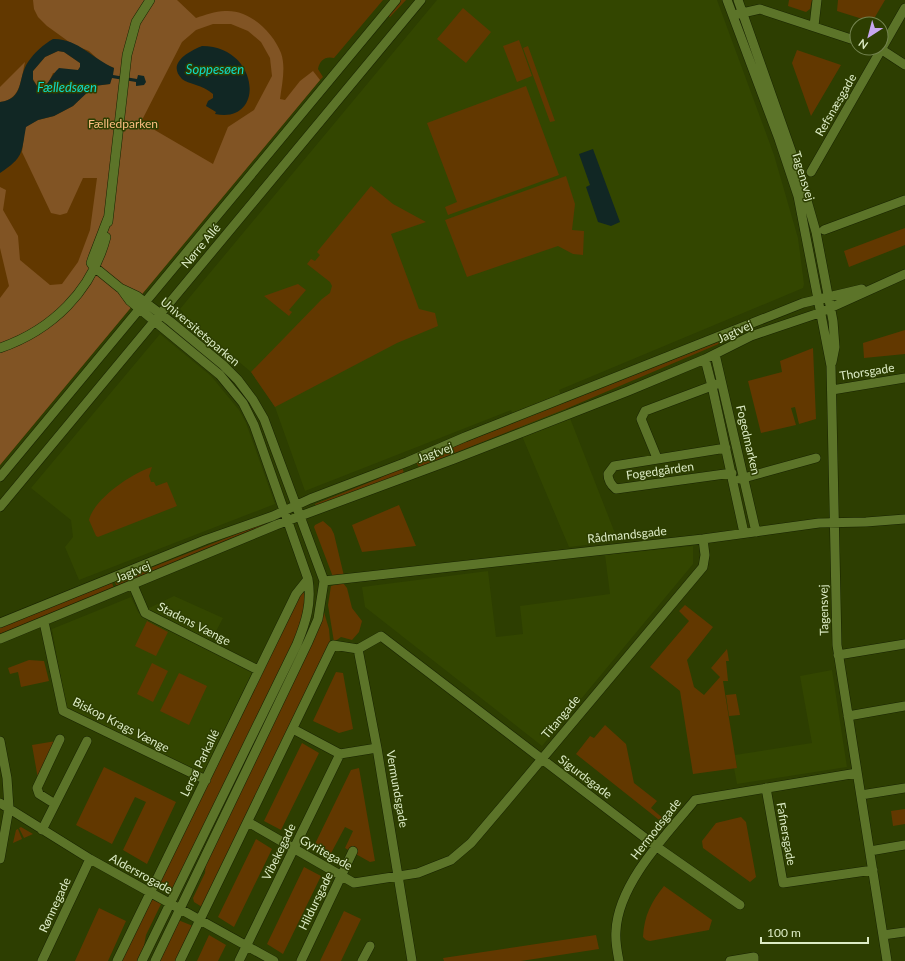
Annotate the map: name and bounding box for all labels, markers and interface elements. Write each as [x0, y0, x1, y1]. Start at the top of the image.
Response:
north arrow [849, 16, 889, 56]
text: N [856, 37, 870, 52]
water label: Soppesøen [186, 61, 244, 77]
street label: Refsnæsgade [812, 71, 859, 139]
water label: Fælledsøen [37, 79, 97, 95]
park label: Fælledparken [88, 116, 158, 131]
street label: Tagensvej [789, 149, 818, 203]
street label: Nørre Allé [178, 220, 224, 271]
street label: Universitetsparken [158, 294, 243, 369]
street label: Jagtvej [715, 317, 755, 346]
street label: Thorsgade [838, 360, 895, 383]
street label: Fogedmarken [733, 403, 764, 476]
street label: Jagtvej [415, 439, 455, 466]
street label: Fogedgården [625, 458, 695, 483]
street label: Rådmandsgade [586, 523, 667, 546]
street label: Jagtvej [113, 558, 153, 585]
street label: Tagensvej [816, 584, 831, 636]
street label: Stadens Vænge [155, 599, 233, 648]
street label: Titangade [538, 692, 583, 741]
street label: Biskop Krags Vænge [70, 694, 172, 755]
street label: Lersø Parkallé [177, 727, 222, 799]
street label: Vermundsgade [383, 749, 412, 829]
street label: Sigurdsgade [555, 751, 615, 802]
street label: Hermodsgade [627, 795, 684, 862]
street label: Fafnersgade [774, 801, 799, 867]
street label: Vibekegade [258, 821, 299, 883]
street label: Gyritegade [297, 832, 355, 873]
street label: Aldersrogade [107, 850, 175, 897]
street label: Hildursgade [295, 869, 336, 932]
street label: Rønnegade [35, 875, 74, 935]
scale bar [761, 919, 868, 945]
text: 100 m [767, 925, 801, 940]

